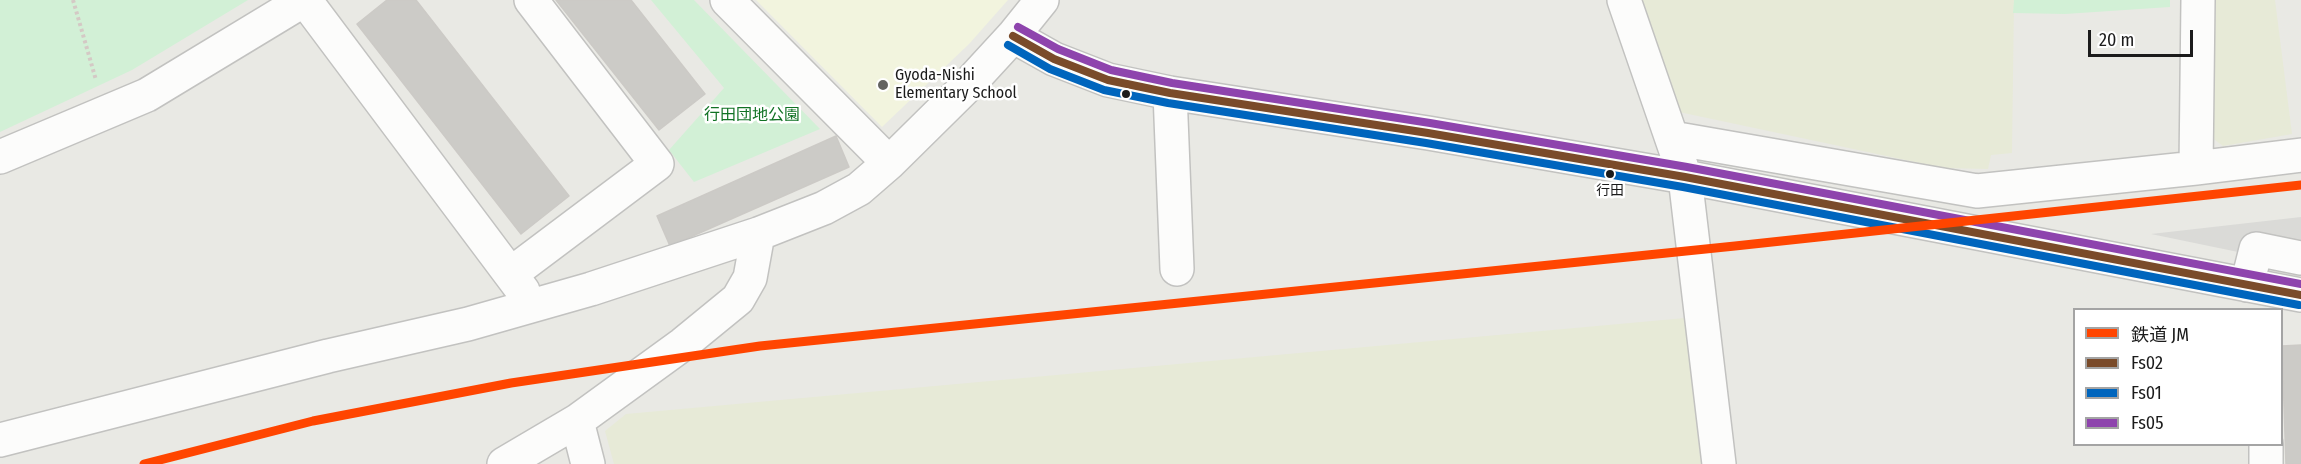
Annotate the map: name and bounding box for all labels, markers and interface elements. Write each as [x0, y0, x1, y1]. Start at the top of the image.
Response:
scale bar [2091, 18, 2196, 56]
text: 20 m [2099, 29, 2134, 51]
place label: Gyoda-Nishi Elementary School [895, 66, 1017, 104]
marker: Gyoda-Nishi Elementary School [876, 78, 890, 92]
unlabelled marker [1120, 88, 1132, 100]
park label: 行田団地公園 [704, 106, 800, 126]
marker: 行田 [1604, 168, 1616, 180]
place label: 行田 [1596, 183, 1624, 199]
legend [2073, 308, 2283, 446]
text: 鉄道 JM [2131, 324, 2189, 346]
text: Fs02 [2131, 352, 2163, 374]
text: Fs01 [2131, 382, 2162, 404]
text: Fs05 [2131, 412, 2164, 434]

